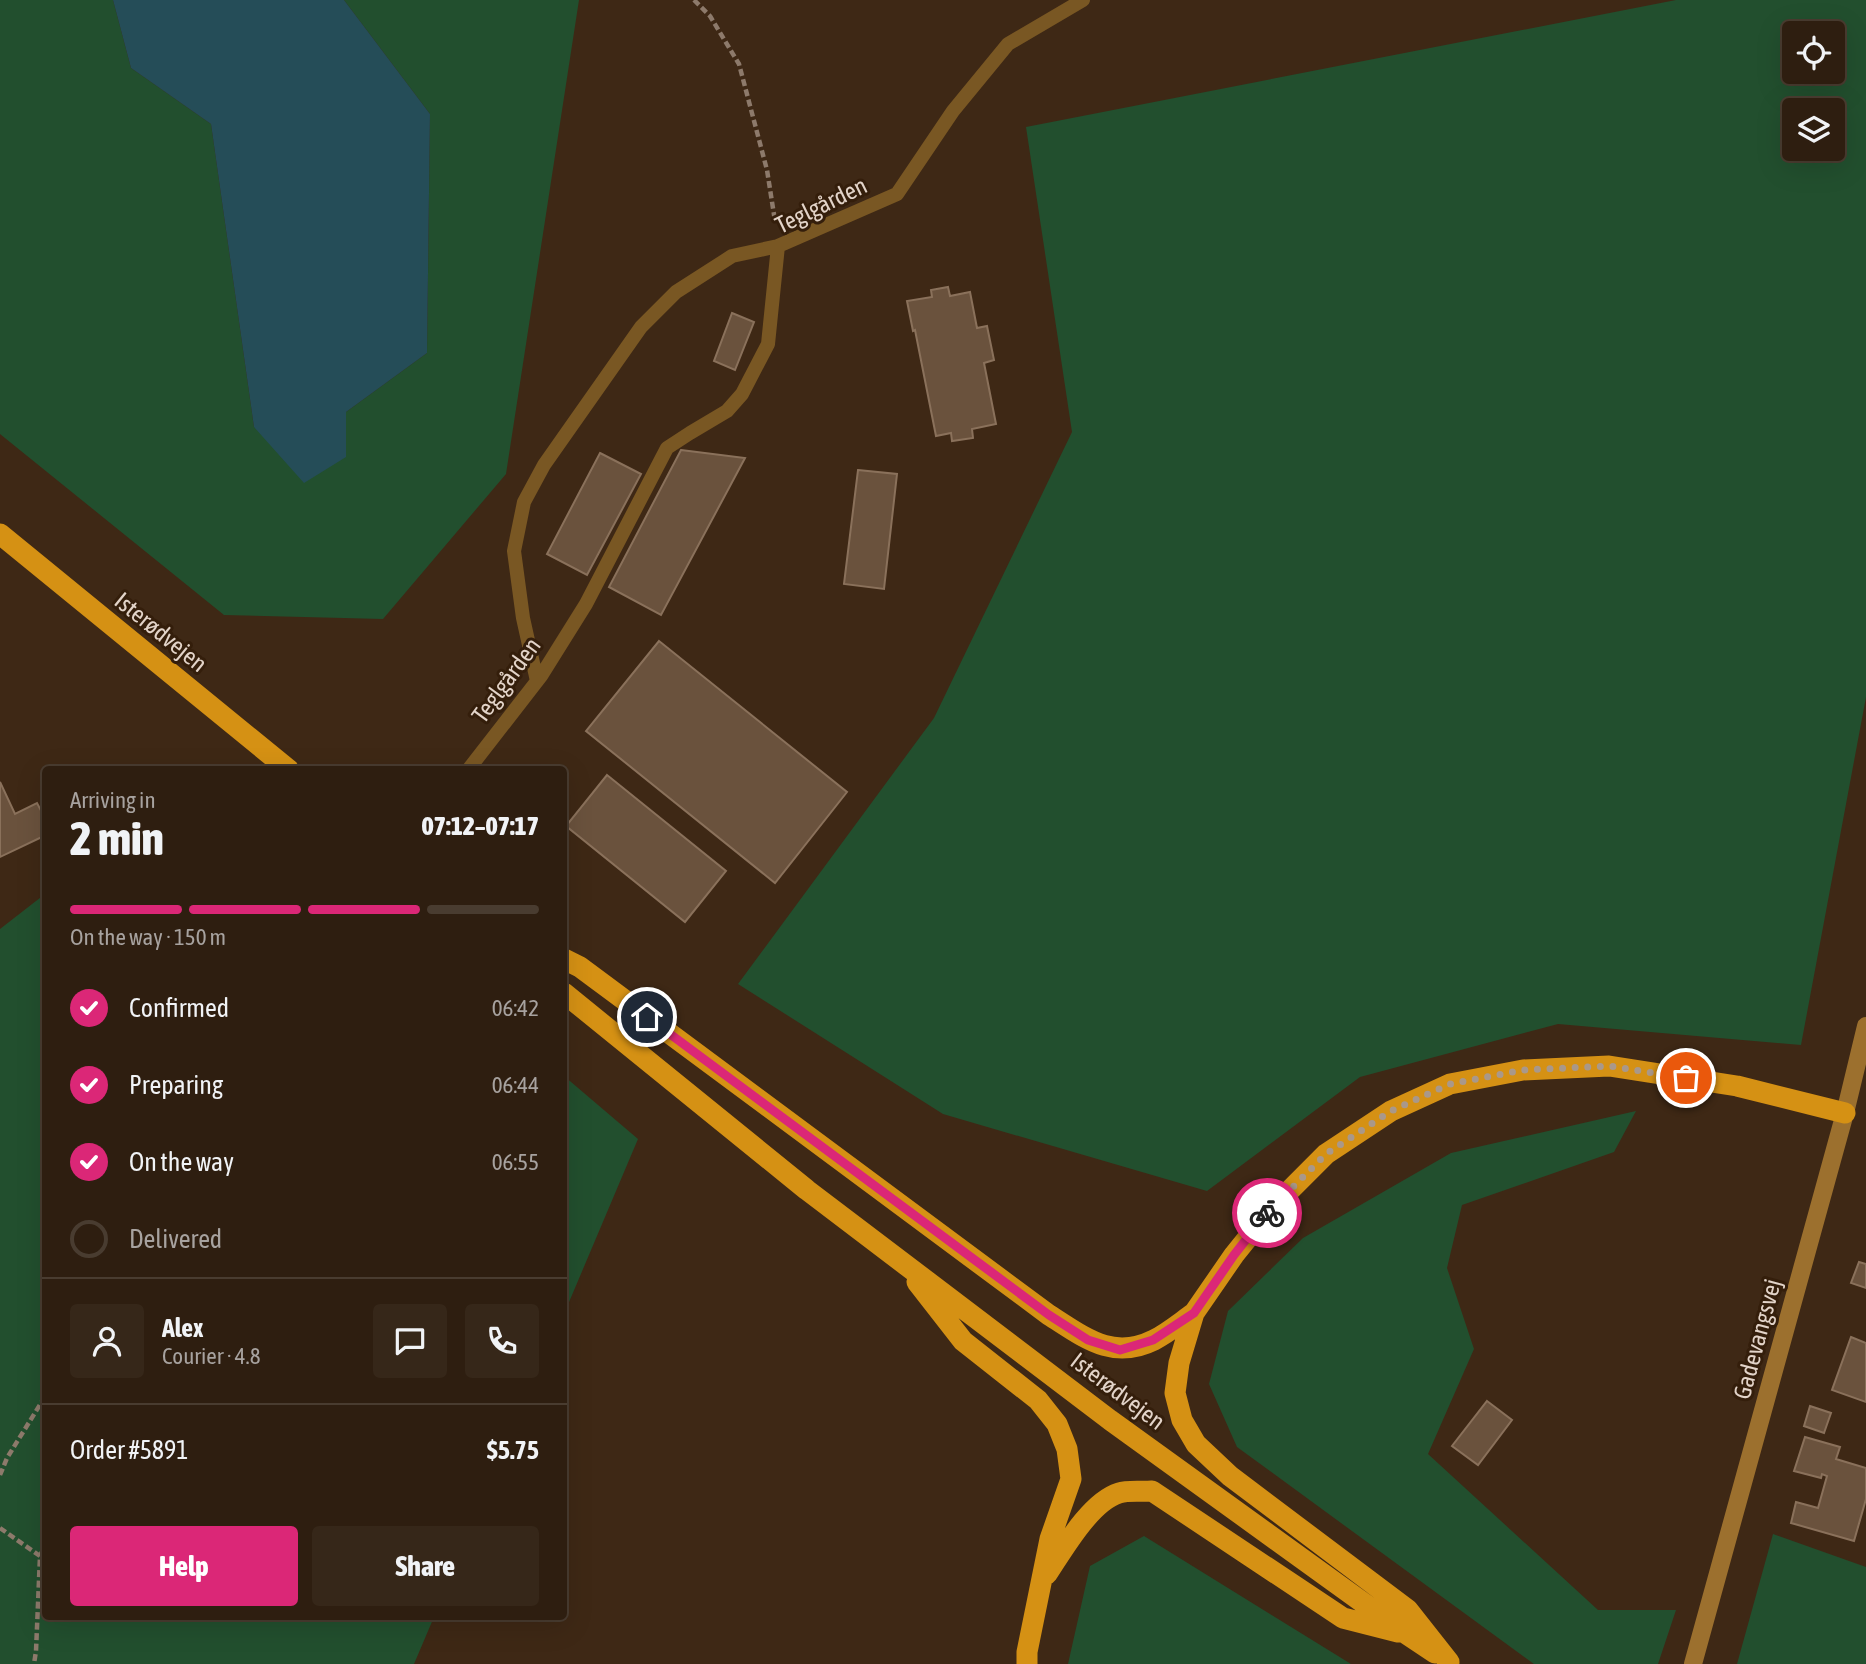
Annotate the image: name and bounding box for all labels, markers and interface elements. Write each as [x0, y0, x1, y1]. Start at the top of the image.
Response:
map controls [1782, 21, 1845, 161]
button: locate [1782, 21, 1845, 84]
button: layers [1782, 98, 1845, 161]
street label: Teglgården [771, 171, 871, 239]
street label: Isterødvejen [110, 587, 212, 677]
street label: Teglgården [466, 632, 546, 728]
text: Arriving in [70, 787, 156, 813]
text: 07:12–07:17 [422, 811, 539, 841]
text: 2 min [70, 812, 164, 865]
text: On the way · 150 m [70, 924, 226, 950]
pin [617, 987, 677, 1047]
icon: check [70, 989, 108, 1027]
text: Confirmed [129, 993, 229, 1023]
text: 06:42 [492, 995, 539, 1021]
icon: home [628, 998, 666, 1036]
pin [1656, 1048, 1716, 1108]
icon: bag [1667, 1059, 1705, 1097]
icon: check [70, 1066, 108, 1104]
text: Preparing [129, 1070, 223, 1100]
text: 06:44 [492, 1072, 539, 1098]
icon: check [70, 1143, 108, 1181]
text: On the way [129, 1147, 234, 1177]
text: 06:55 [492, 1149, 539, 1175]
courier [1232, 1178, 1302, 1248]
icon: bike [1248, 1194, 1286, 1232]
text: Delivered [129, 1224, 222, 1254]
street label: Gadevangsvej [1728, 1276, 1786, 1402]
button: person [70, 1304, 144, 1378]
button: chat [373, 1304, 447, 1378]
button: phone [465, 1304, 539, 1378]
text: Alex [162, 1313, 203, 1343]
text: Courier · 4.8 [162, 1343, 261, 1369]
street label: Isterødvejen [1066, 1347, 1170, 1435]
text: Order #5891 [70, 1435, 189, 1465]
text: $5.75 [487, 1435, 539, 1465]
button: Help [70, 1526, 298, 1606]
button: Share [312, 1526, 539, 1606]

